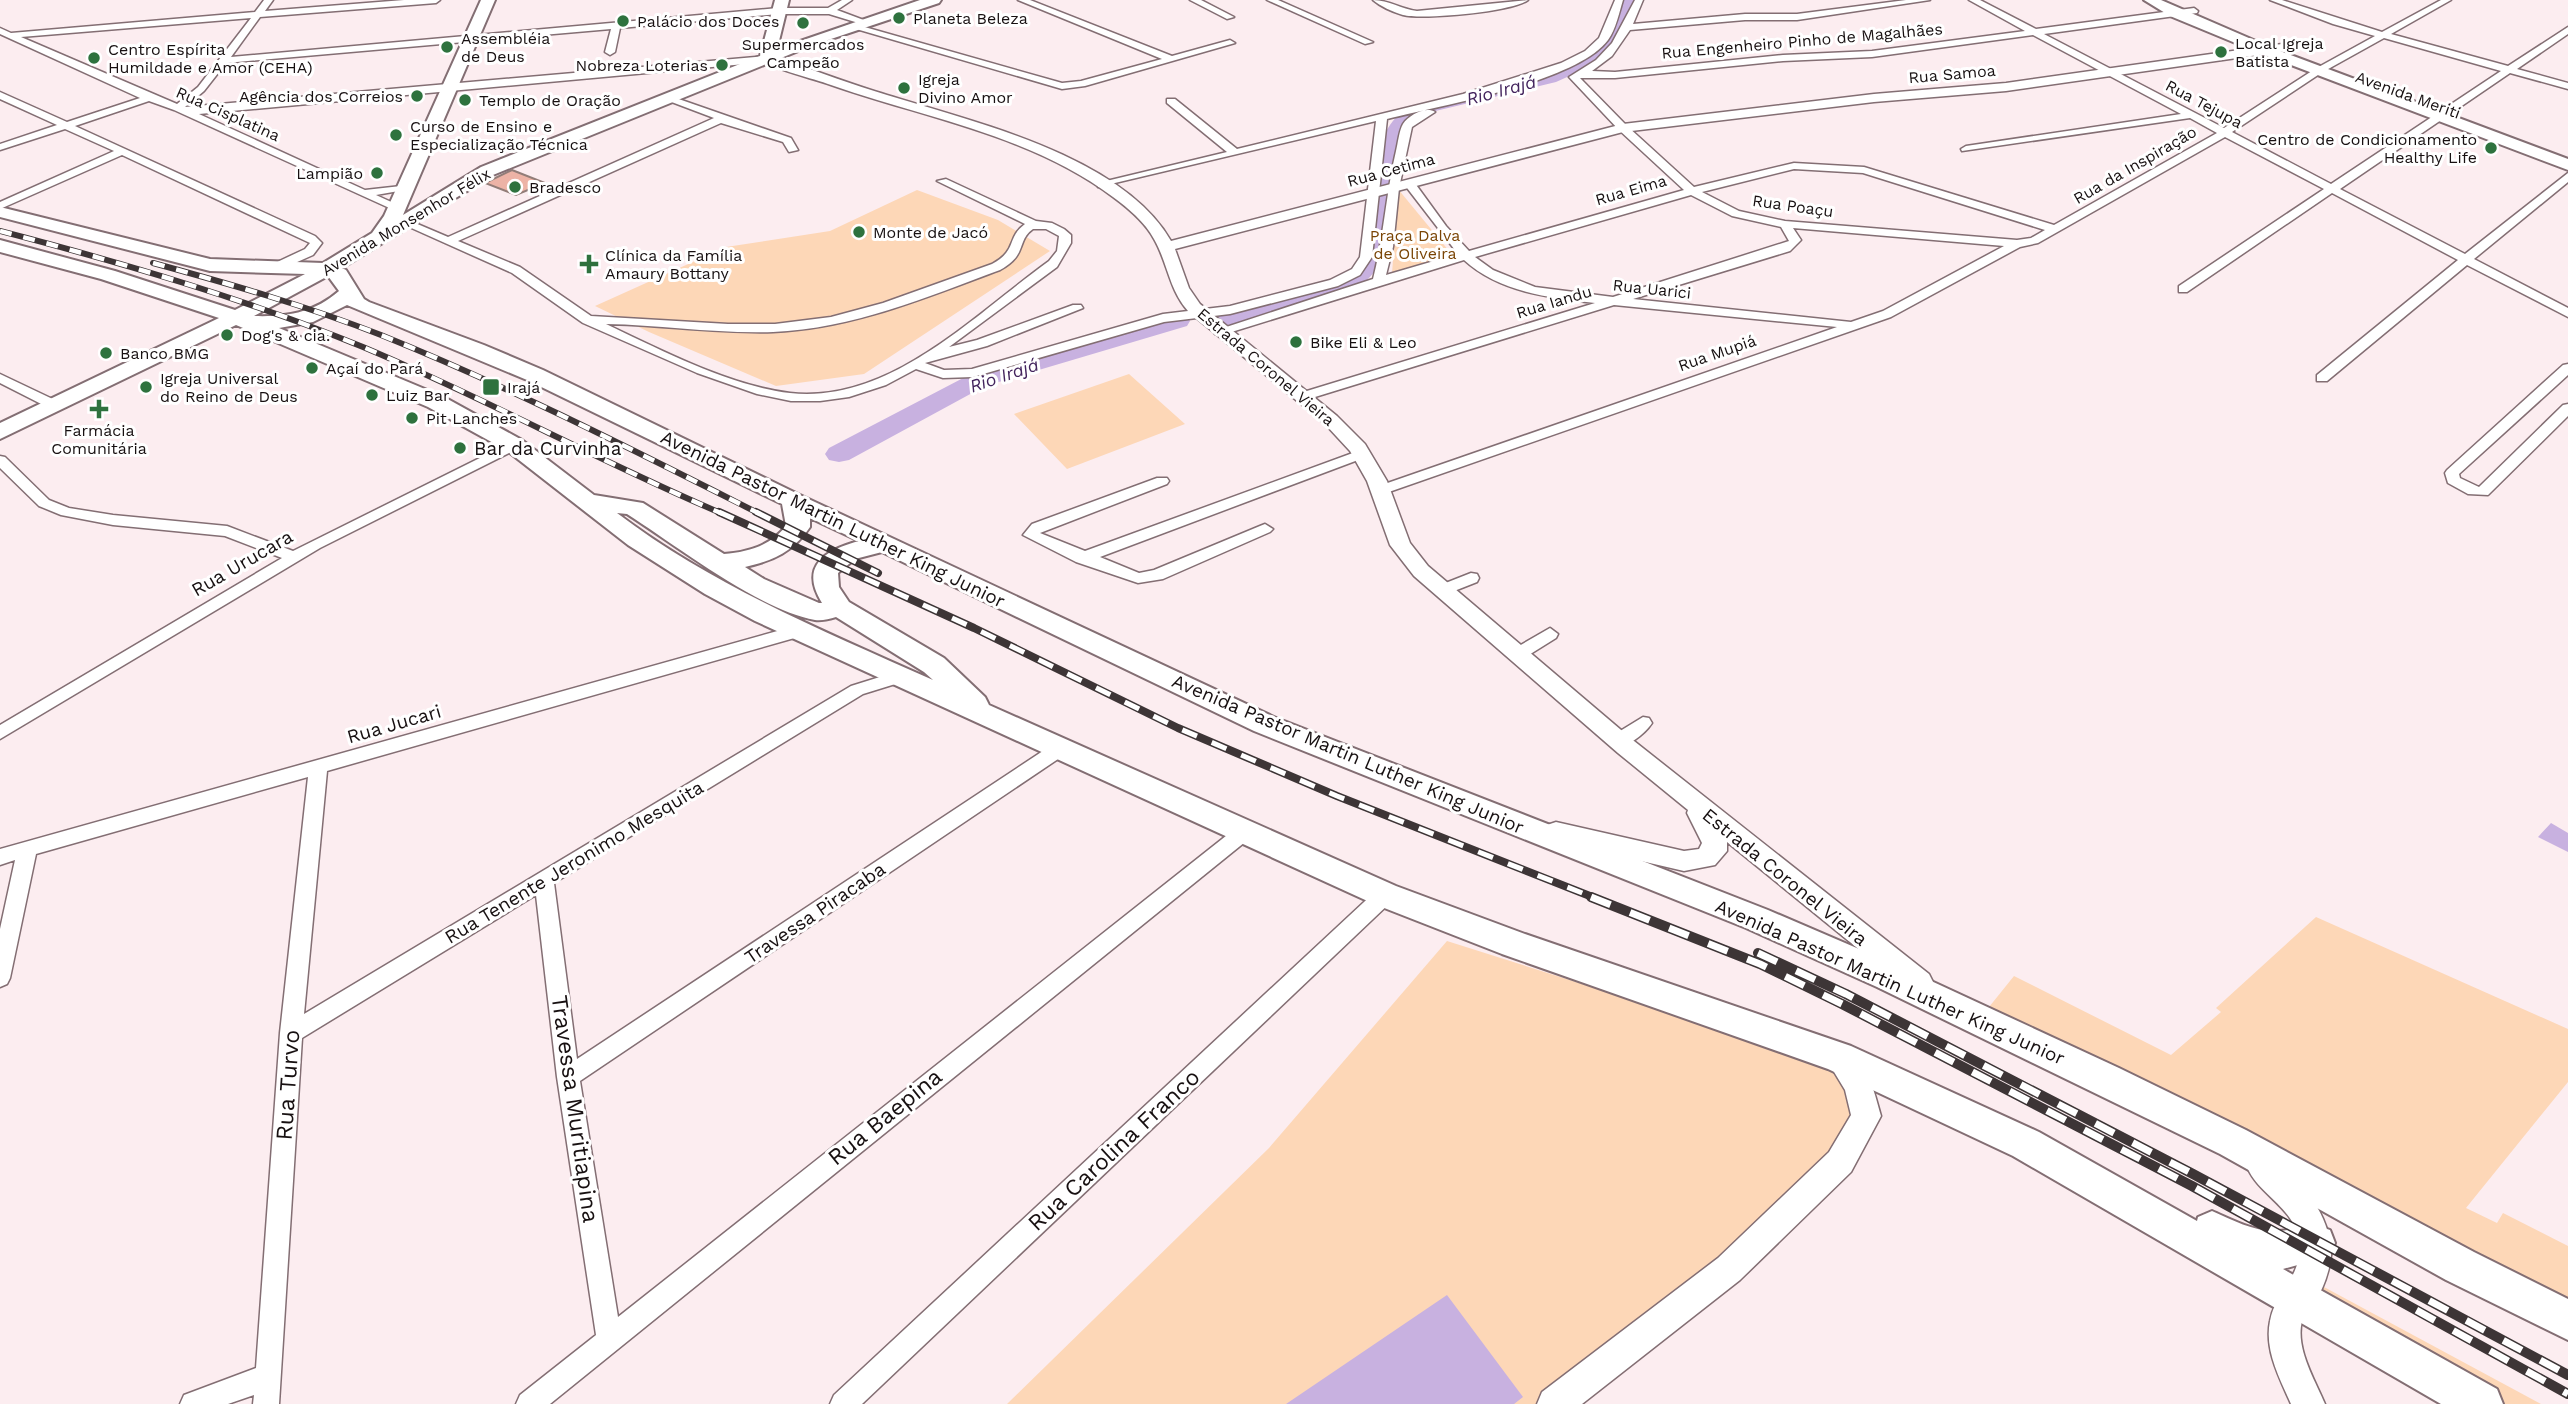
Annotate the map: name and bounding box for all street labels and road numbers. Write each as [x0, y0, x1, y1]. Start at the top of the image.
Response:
street label: Rua Engenheiro Pinho de Magalhães [1661, 19, 1943, 63]
street label: Rua Samoa [1908, 61, 1996, 87]
street label: Avenida Meriti [2353, 67, 2463, 123]
street label: Rua Tejupa [2162, 76, 2246, 132]
street label: Rua Cisplatina [173, 83, 283, 145]
street label: Rua da Inspiração [2070, 122, 2200, 208]
street label: Rua Cetima [1345, 149, 1437, 191]
street label: Avenida Monsenhor Félix [318, 164, 494, 280]
street label: Rua Eima [1593, 171, 1669, 209]
street label: Rua Poaçu [1751, 191, 1835, 221]
street label: Rua Uarici [1612, 275, 1692, 303]
street label: Rua Iandu [1514, 282, 1594, 322]
street label: Estrada Coronel Vieira [1194, 304, 1338, 430]
street label: Rua Mupiá [1676, 331, 1758, 375]
street label: Avenida Pastor Martin Luther King Junior [657, 425, 1009, 613]
street label: Rua Urucara [187, 525, 297, 601]
street label: Avenida Pastor Martin Luther King Junior [1169, 669, 1528, 839]
street label: Rua Jucari [344, 700, 444, 748]
street label: Rua Tenente Jeronimo Mesquita [440, 775, 708, 949]
street label: Estrada Coronel Vieira [1698, 803, 1872, 951]
street label: Travessa Piracaba [740, 857, 890, 969]
street label: Avenida Pastor Martin Luther King Junior [1712, 894, 2069, 1070]
street label: Travessa Muritiapina [546, 993, 604, 1225]
street label: Rua Turvo [271, 1029, 305, 1141]
street label: Rua Baepina [823, 1063, 947, 1171]
street label: Rua Carolina Franco [1023, 1063, 1205, 1237]

